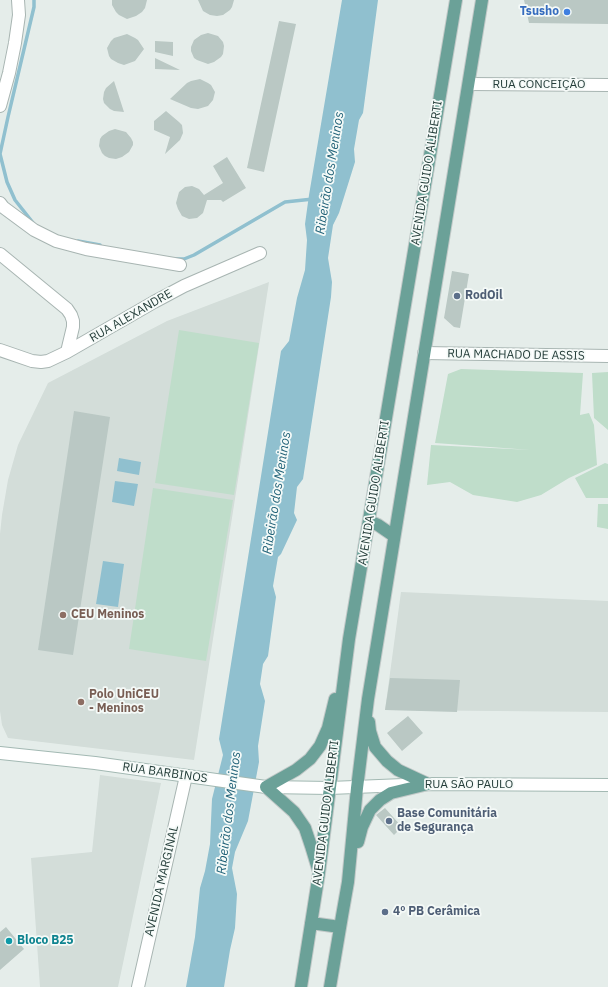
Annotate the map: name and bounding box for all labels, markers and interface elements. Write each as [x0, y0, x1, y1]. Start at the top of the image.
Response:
place label: Tsusho [520, 5, 559, 19]
marker: Tsusho [562, 7, 572, 17]
street label: RUA CONCEIÇÃO [492, 78, 586, 92]
street label: AVENIDA GUIDO ALIBERTI [408, 100, 446, 246]
water label: Ribeirão dos Meninos [313, 111, 347, 235]
street label: RUA ALEXANDRE [87, 286, 175, 346]
place label: RodOil [465, 289, 503, 303]
marker: RodOil [452, 291, 462, 301]
street label: RUA MACHADO DE ASSIS [447, 347, 585, 363]
street label: AVENIDA GUIDO ALIBERTI [355, 420, 393, 566]
water label: Ribeirão dos Meninos [260, 431, 294, 555]
place label: CEU Meninos [71, 608, 144, 622]
marker: CEU Meninos [58, 610, 68, 620]
place label: Polo UniCEU - Meninos [89, 688, 159, 716]
marker: Polo UniCEU - Meninos [76, 697, 86, 707]
street label: AVENIDA GUIDO ALIBERTI [310, 740, 342, 886]
water label: Ribeirão dos Meninos [214, 751, 244, 875]
street label: RUA BARBINOS [122, 760, 208, 786]
street label: RUA SÃO PAULO [425, 778, 513, 792]
place label: Base Comunitária de Segurança [397, 807, 497, 835]
marker: Base Comunitária de Segurança [384, 816, 394, 826]
street label: AVENIDA MARGINAL [142, 824, 182, 938]
place label: 4º PB Cerâmica [393, 905, 480, 919]
marker: 4º PB Cerâmica [380, 907, 390, 917]
place label: Bloco B25 [17, 934, 74, 948]
marker: Bloco B25 [4, 936, 14, 946]

